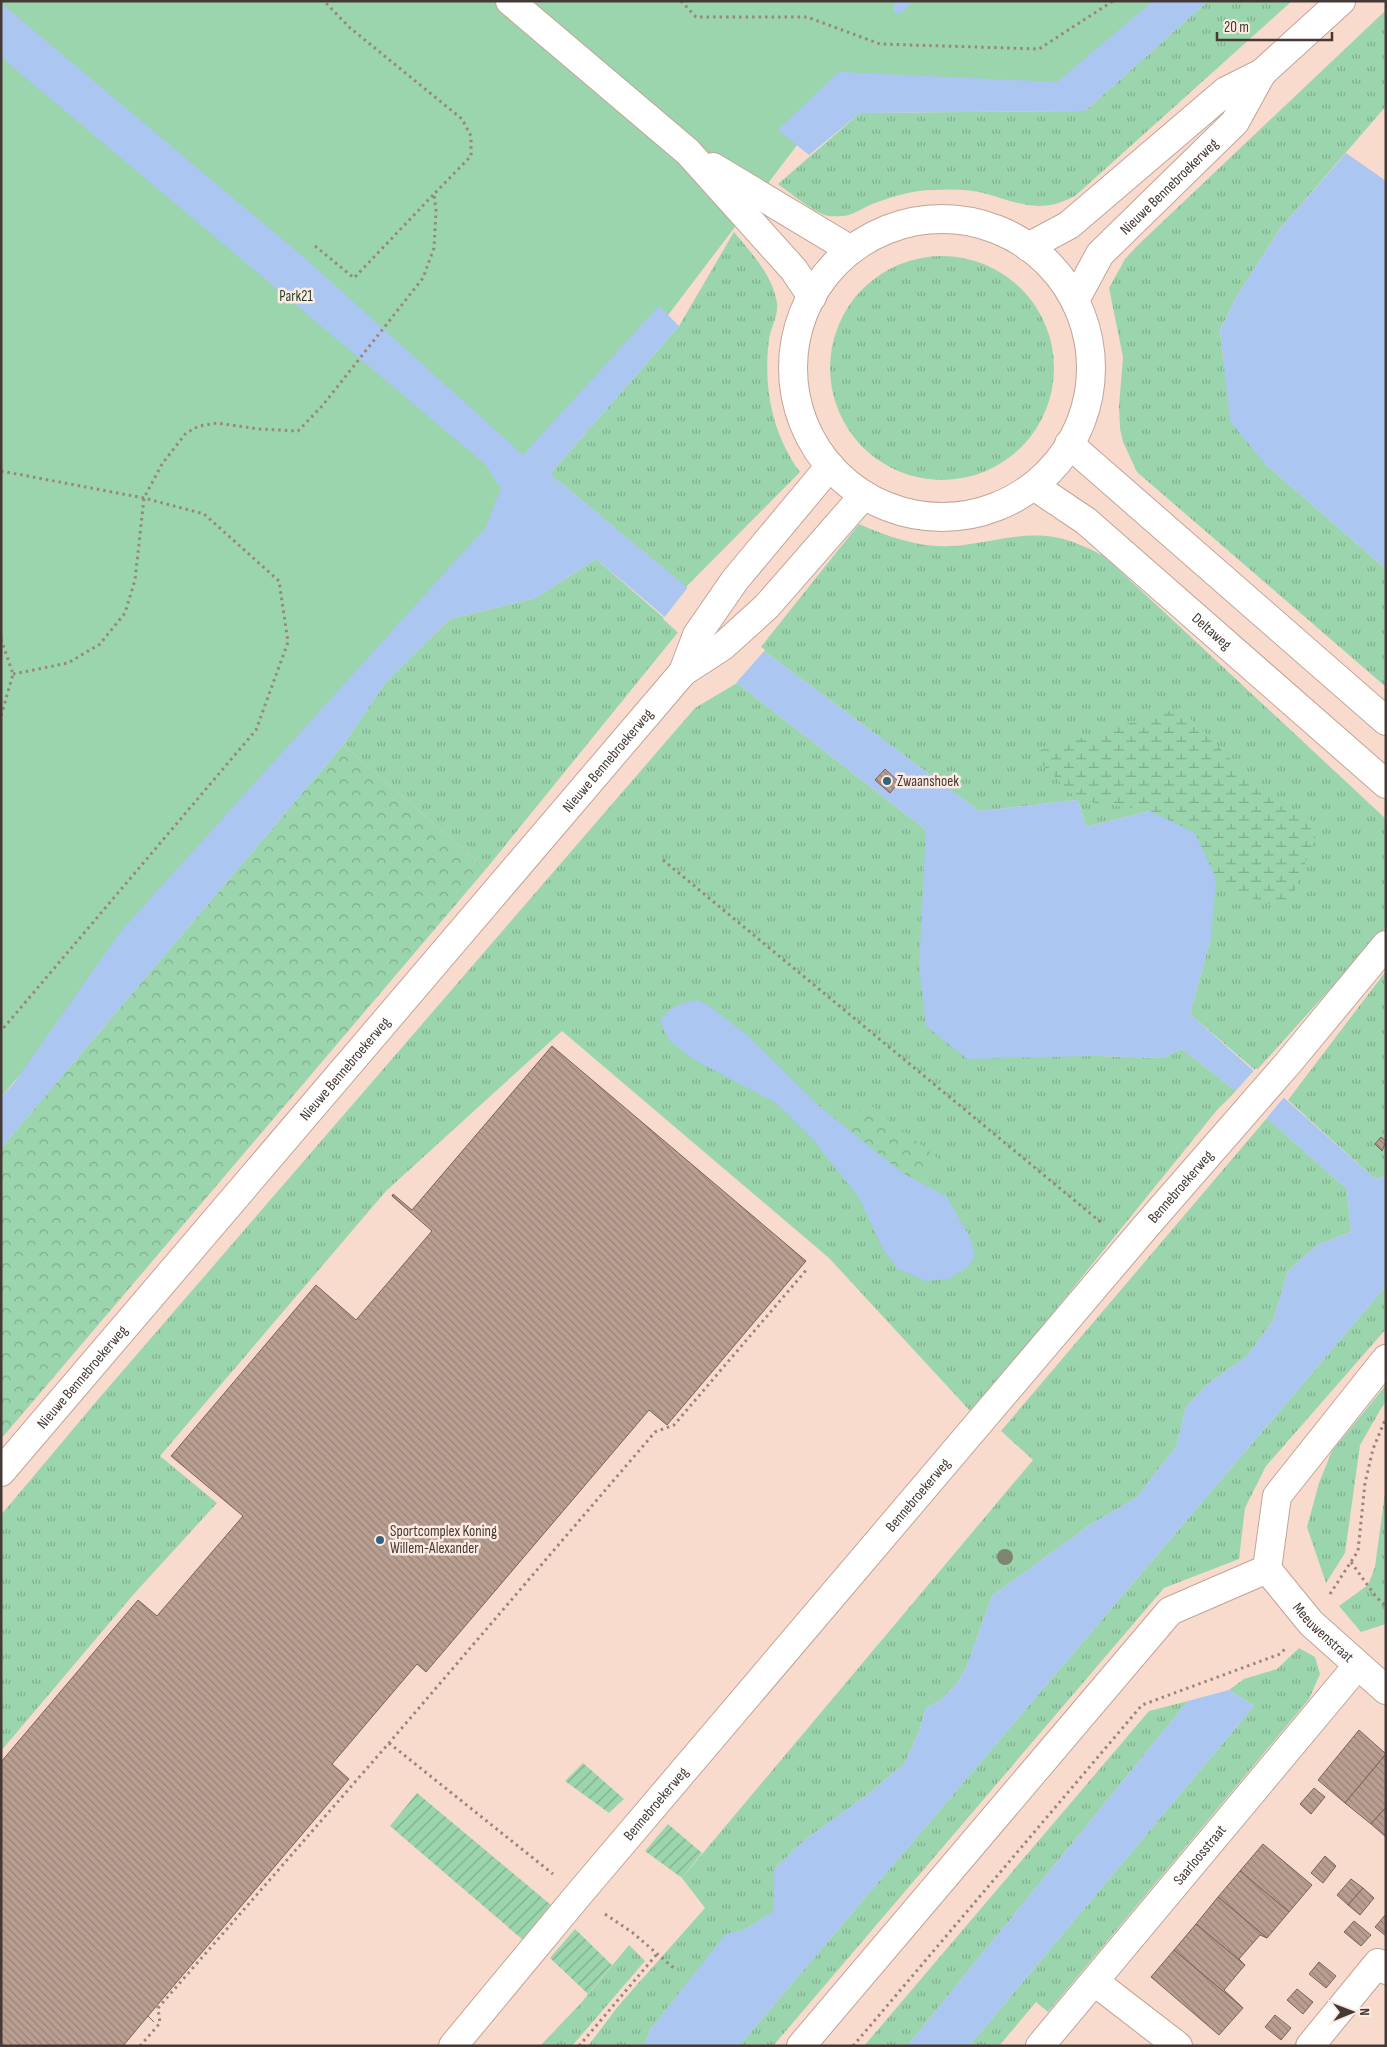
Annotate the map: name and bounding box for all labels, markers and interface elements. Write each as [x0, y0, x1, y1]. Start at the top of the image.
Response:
scale bar [1217, 10, 1332, 42]
text: 20 m [1224, 18, 1249, 37]
street label: Nieuwe Bennebroekerweg [1116, 134, 1223, 239]
park label: Park21 [279, 287, 313, 306]
street label: Deltaweg [1188, 609, 1235, 654]
street label: Nieuwe Bennebroekerweg [559, 705, 657, 816]
place label: Zwaanshoek [897, 772, 959, 791]
marker: Zwaanshoek [881, 775, 893, 787]
street label: Nieuwe Bennebroekerweg [296, 1013, 395, 1125]
street label: Bennebroekerweg [1144, 1146, 1218, 1227]
street label: Nieuwe Bennebroekerweg [33, 1322, 132, 1433]
street label: Bennebroekerweg [882, 1455, 955, 1536]
place label: Sportcomplex Koning Willem-Alexander [390, 1522, 497, 1558]
marker: Sportcomplex Koning Willem-Alexander [374, 1534, 386, 1546]
street label: Meeuwenstraat [1288, 1599, 1358, 1667]
street label: Bennebroekerweg [620, 1763, 693, 1845]
street label: Saarloosstraat [1169, 1821, 1231, 1889]
north arrow [1327, 1987, 1377, 2037]
text: N [1356, 2008, 1373, 2016]

